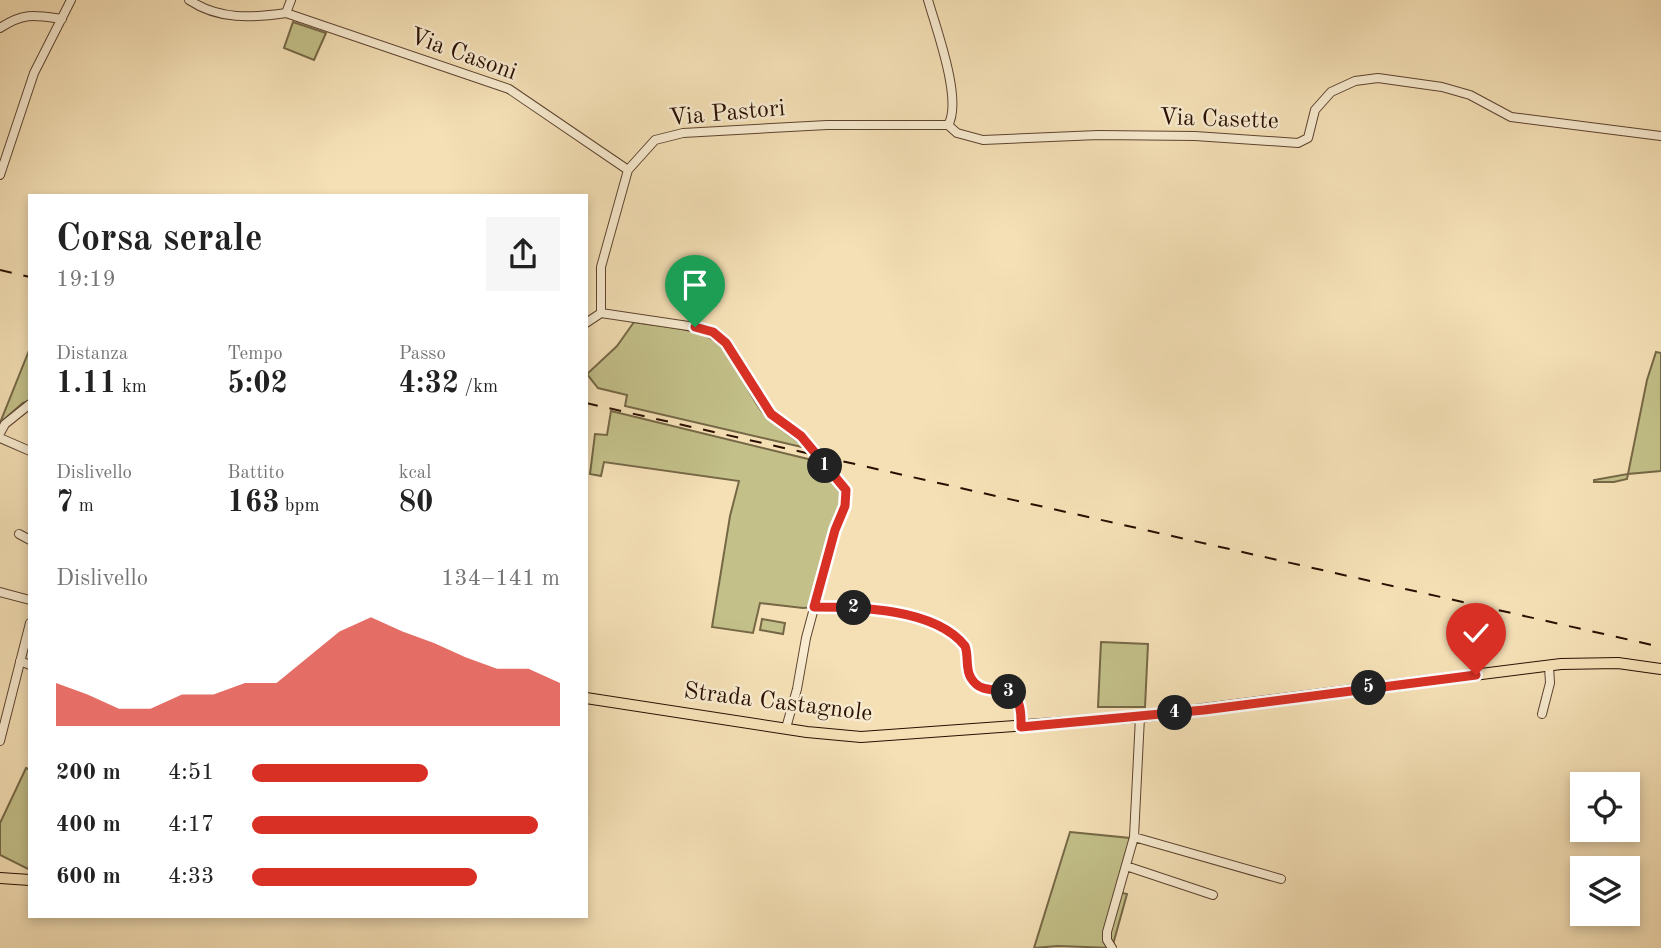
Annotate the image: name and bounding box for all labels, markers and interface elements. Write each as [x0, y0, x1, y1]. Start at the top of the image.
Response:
street label: Via Casoni [406, 25, 520, 85]
street label: Via Pastori [668, 97, 786, 131]
street label: Via Casette [1159, 106, 1279, 134]
button: share [486, 217, 560, 291]
text: Corsa serale [56, 221, 263, 259]
pin [665, 255, 725, 327]
icon: arrive [676, 266, 714, 304]
text: 19:19 [56, 268, 116, 291]
text: Distanza [56, 345, 128, 364]
text: Tempo [227, 345, 283, 364]
text: Passo [399, 345, 446, 364]
text: 1.11 [56, 369, 117, 399]
text: 5:02 [227, 369, 288, 399]
text: 4:32 [399, 369, 459, 399]
text: km [117, 378, 147, 397]
text: /km [459, 378, 498, 397]
pin: 1 [808, 448, 842, 484]
text: 1 [819, 456, 830, 475]
text: Dislivello [56, 464, 132, 483]
text: Battito [227, 464, 284, 483]
text: kcal [399, 464, 431, 483]
text: 7 [56, 488, 73, 518]
text: 163 [227, 488, 280, 518]
text: 80 [399, 488, 433, 518]
text: m [73, 497, 94, 516]
text: bpm [280, 497, 320, 516]
text: Dislivello [56, 567, 148, 590]
text: 134–141 m [441, 567, 560, 590]
pin: 2 [836, 590, 872, 626]
text: 2 [848, 598, 859, 617]
pin [1446, 603, 1506, 675]
icon: check [1457, 614, 1495, 652]
pin: 5 [1352, 670, 1386, 706]
pin: 3 [992, 674, 1026, 710]
text: 5 [1363, 678, 1374, 697]
street label: Strada Castagnole [682, 680, 874, 726]
text: 3 [1003, 682, 1014, 701]
pin: 4 [1158, 696, 1192, 730]
text: 4 [1169, 703, 1180, 722]
text: 200 m [56, 761, 121, 784]
text: 4:51 [168, 761, 214, 784]
map controls [1570, 772, 1640, 926]
button: locate [1570, 772, 1640, 842]
text: 400 m [56, 813, 121, 836]
text: 4:17 [168, 813, 214, 836]
button: layers [1570, 856, 1640, 926]
text: 600 m [56, 865, 121, 888]
text: 4:33 [168, 865, 214, 888]

